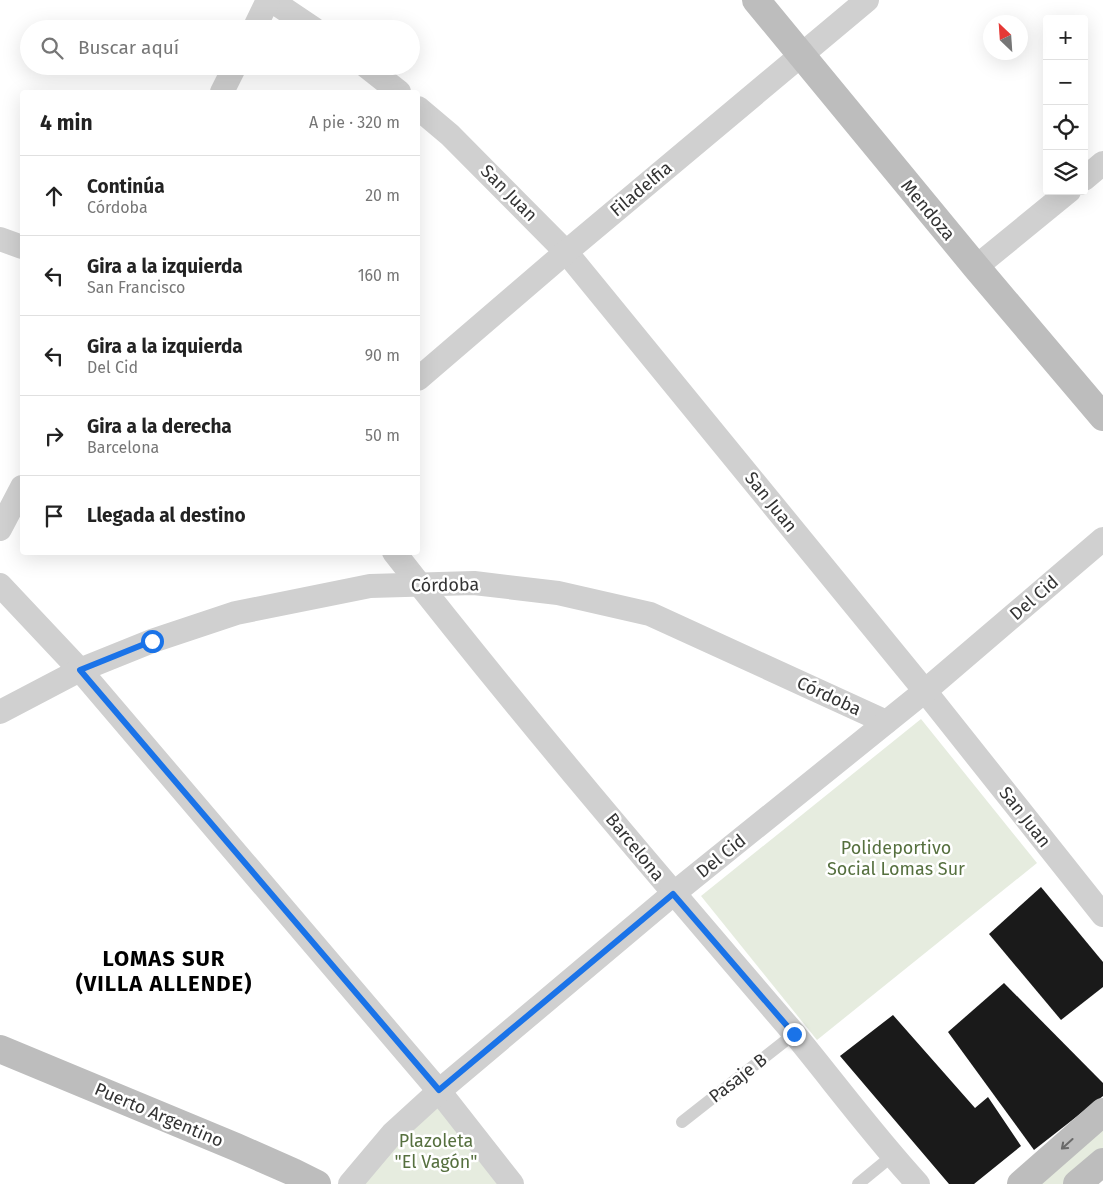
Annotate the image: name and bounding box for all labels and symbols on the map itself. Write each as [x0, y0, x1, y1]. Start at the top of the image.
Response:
north arrow [983, 15, 1028, 60]
street label: Filadelfia [605, 157, 677, 221]
street label: San Juan [476, 160, 542, 226]
street label: Mendoza [896, 175, 960, 245]
street label: San Juan [740, 467, 802, 537]
street label: Del Cid [1005, 571, 1063, 625]
street label: Córdoba [411, 573, 479, 597]
route start [141, 630, 164, 653]
street label: Córdoba [793, 672, 865, 720]
street label: San Juan [994, 782, 1056, 852]
street label: Barcelona [601, 809, 669, 885]
street label: Del Cid [692, 829, 750, 883]
park label: Polideportivo Social Lomas Sur [827, 837, 965, 880]
district label: LOMAS SUR (VILLA ALLENDE) [76, 945, 252, 997]
route end [783, 1023, 806, 1046]
street label: Pasaje B [705, 1049, 771, 1107]
street label: Puerto Argentino [91, 1078, 227, 1152]
park label: Plazoleta "El Vagón" [395, 1130, 477, 1173]
one-way arrow [1060, 1138, 1073, 1150]

